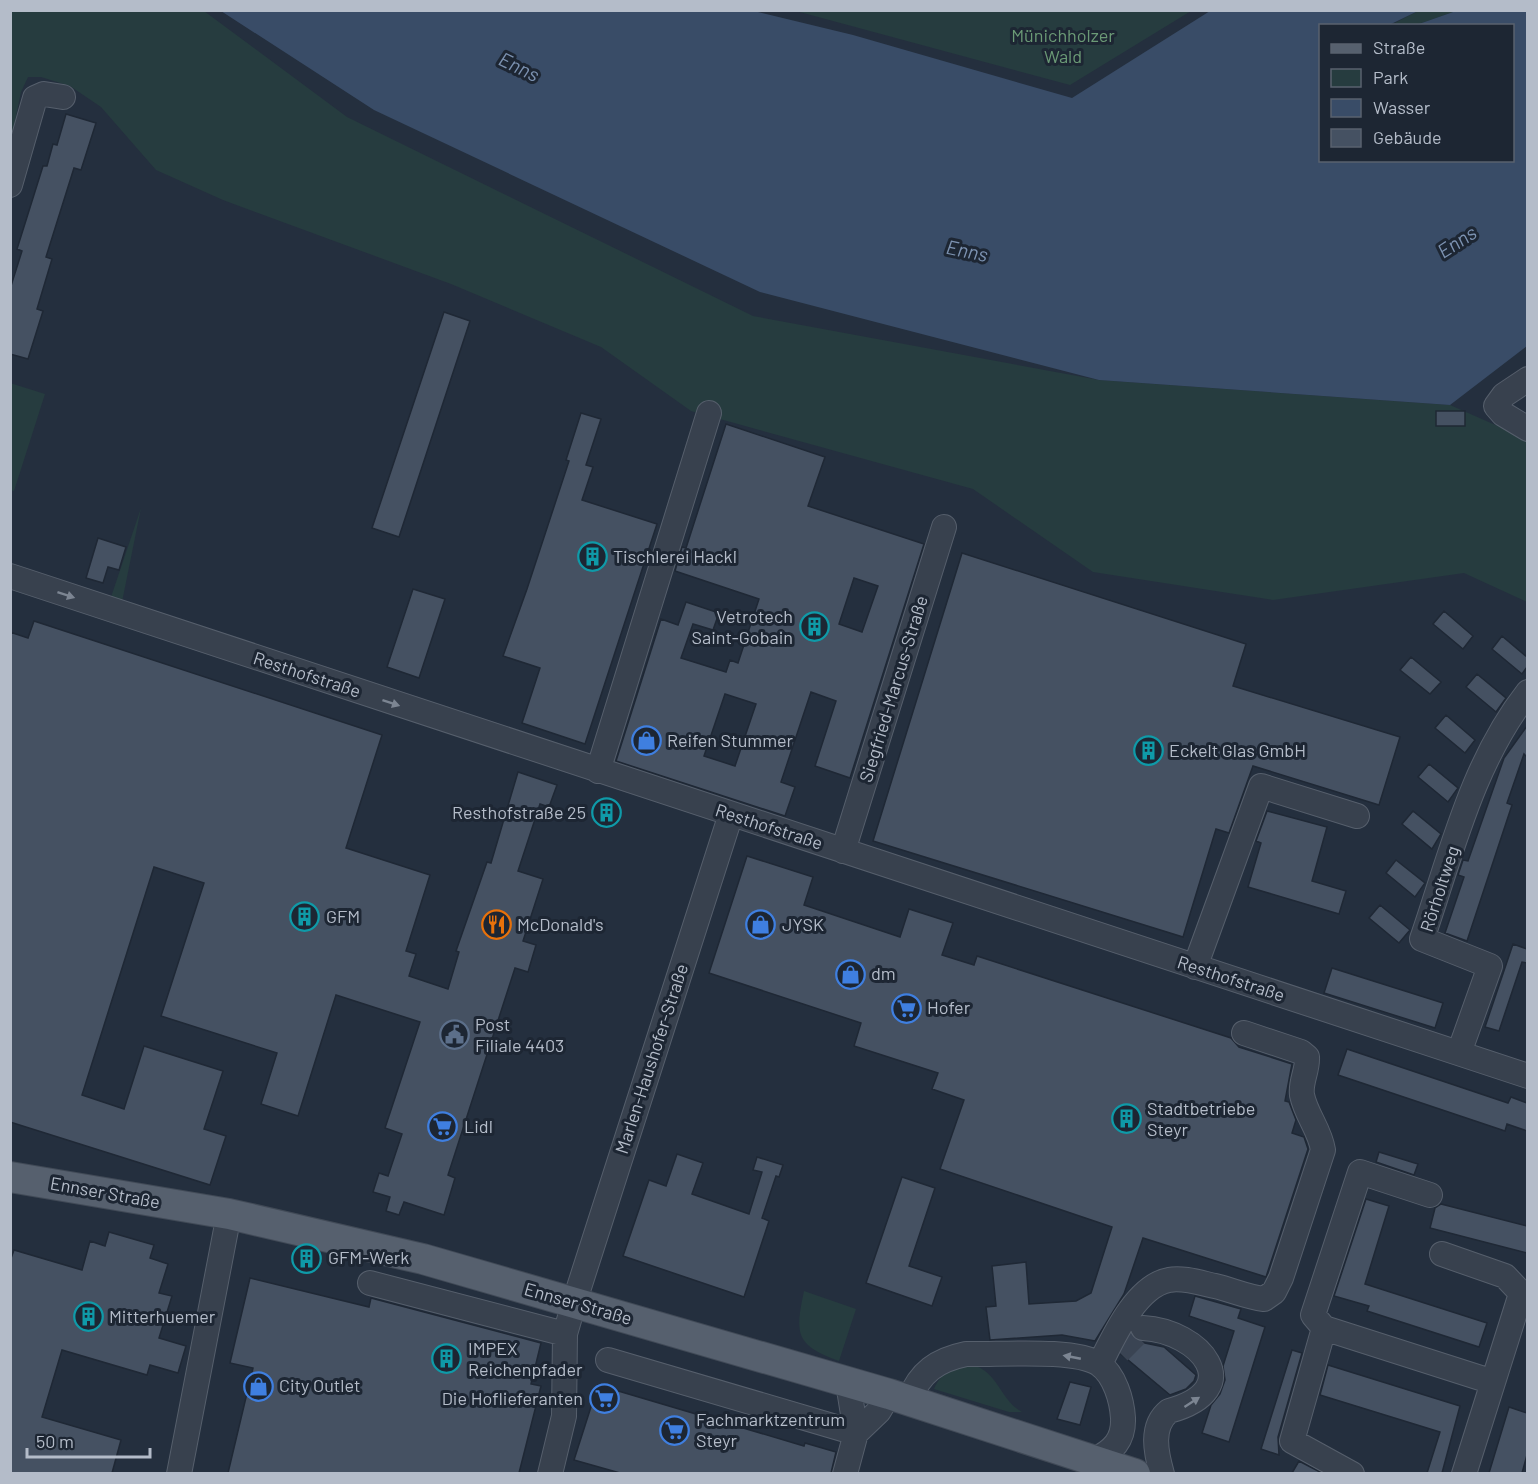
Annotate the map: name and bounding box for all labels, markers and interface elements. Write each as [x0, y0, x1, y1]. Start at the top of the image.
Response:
park label: Münichholzer Wald [1011, 24, 1115, 67]
legend [1319, 24, 1514, 162]
text: Straße [1373, 36, 1425, 58]
water label: Enns [495, 46, 544, 86]
text: Park [1373, 66, 1408, 88]
text: Wasser [1373, 96, 1431, 118]
text: Gebäude [1373, 126, 1442, 148]
water label: Enns [1432, 220, 1481, 263]
water label: Enns [944, 234, 990, 266]
building icon: Tischlerei Hackl [576, 541, 608, 573]
place label: Tischlerei Hackl [613, 545, 737, 567]
one-way arrow [57, 591, 75, 600]
street label: Siegfried-Marcus-Straße [854, 593, 932, 785]
place label: Vetrotech Saint-Gobain [692, 605, 793, 648]
building icon: Vetrotech Saint-Gobain [798, 611, 830, 643]
street label: Resthofstraße [251, 646, 364, 702]
one-way arrow [382, 698, 400, 708]
shop icon: Reifen Stummer [630, 725, 662, 757]
place label: Reifen Stummer [667, 729, 794, 751]
building icon: Eckelt Glas GmbH [1132, 735, 1164, 767]
place label: Eckelt Glas GmbH [1169, 739, 1306, 761]
building icon: Resthofstraße 25 [591, 797, 623, 829]
street label: Resthofstraße [713, 798, 826, 854]
place label: Resthofstraße 25 [452, 801, 586, 823]
street label: Rörholtweg [1415, 843, 1463, 934]
building icon: GFM [289, 901, 321, 933]
place label: GFM [326, 905, 360, 927]
restaurant icon: McDonald's [480, 909, 512, 941]
shop icon: JYSK [745, 909, 777, 941]
place label: McDonald's [517, 913, 604, 935]
place label: JYSK [782, 913, 824, 935]
street label: Resthofstraße [1175, 950, 1288, 1006]
shop icon: dm [834, 958, 866, 990]
street label: Marlen-Haushofer-Straße [610, 961, 692, 1157]
place label: dm [871, 962, 896, 984]
supermarket icon: Hofer [890, 992, 922, 1024]
place label: Hofer [927, 996, 971, 1018]
place label: Post Filiale 4403 [475, 1013, 564, 1056]
public building icon: Post Filiale 4403 [438, 1019, 470, 1051]
place label: Stadtbetriebe Steyr [1147, 1097, 1255, 1140]
building icon: Stadtbetriebe Steyr [1110, 1103, 1142, 1135]
supermarket icon: Lidl [427, 1111, 459, 1143]
place label: Lidl [464, 1115, 493, 1137]
street label: Ennser Straße [49, 1172, 162, 1212]
building icon: GFM-Werk [291, 1242, 323, 1274]
place label: GFM-Werk [328, 1246, 409, 1268]
street label: Ennser Straße [522, 1277, 635, 1329]
building icon: Mitterhuemer [72, 1301, 104, 1333]
place label: Mitterhuemer [109, 1305, 216, 1327]
place label: IMPEX Reichenpfader [468, 1337, 583, 1380]
building icon: IMPEX Reichenpfader [431, 1343, 463, 1375]
one-way arrow [1063, 1352, 1082, 1361]
shop icon: City Outlet [242, 1370, 274, 1402]
place label: City Outlet [279, 1374, 361, 1396]
supermarket icon: Die Hoflieferanten [588, 1383, 620, 1415]
place label: Die Hoflieferanten [442, 1387, 583, 1409]
one-way arrow [1183, 1396, 1199, 1408]
place label: Fachmarktzentrum Steyr [696, 1408, 845, 1451]
supermarket icon: Fachmarktzentrum Steyr [659, 1414, 691, 1446]
scale bar [27, 1421, 150, 1459]
text: 50 m [36, 1430, 74, 1452]

